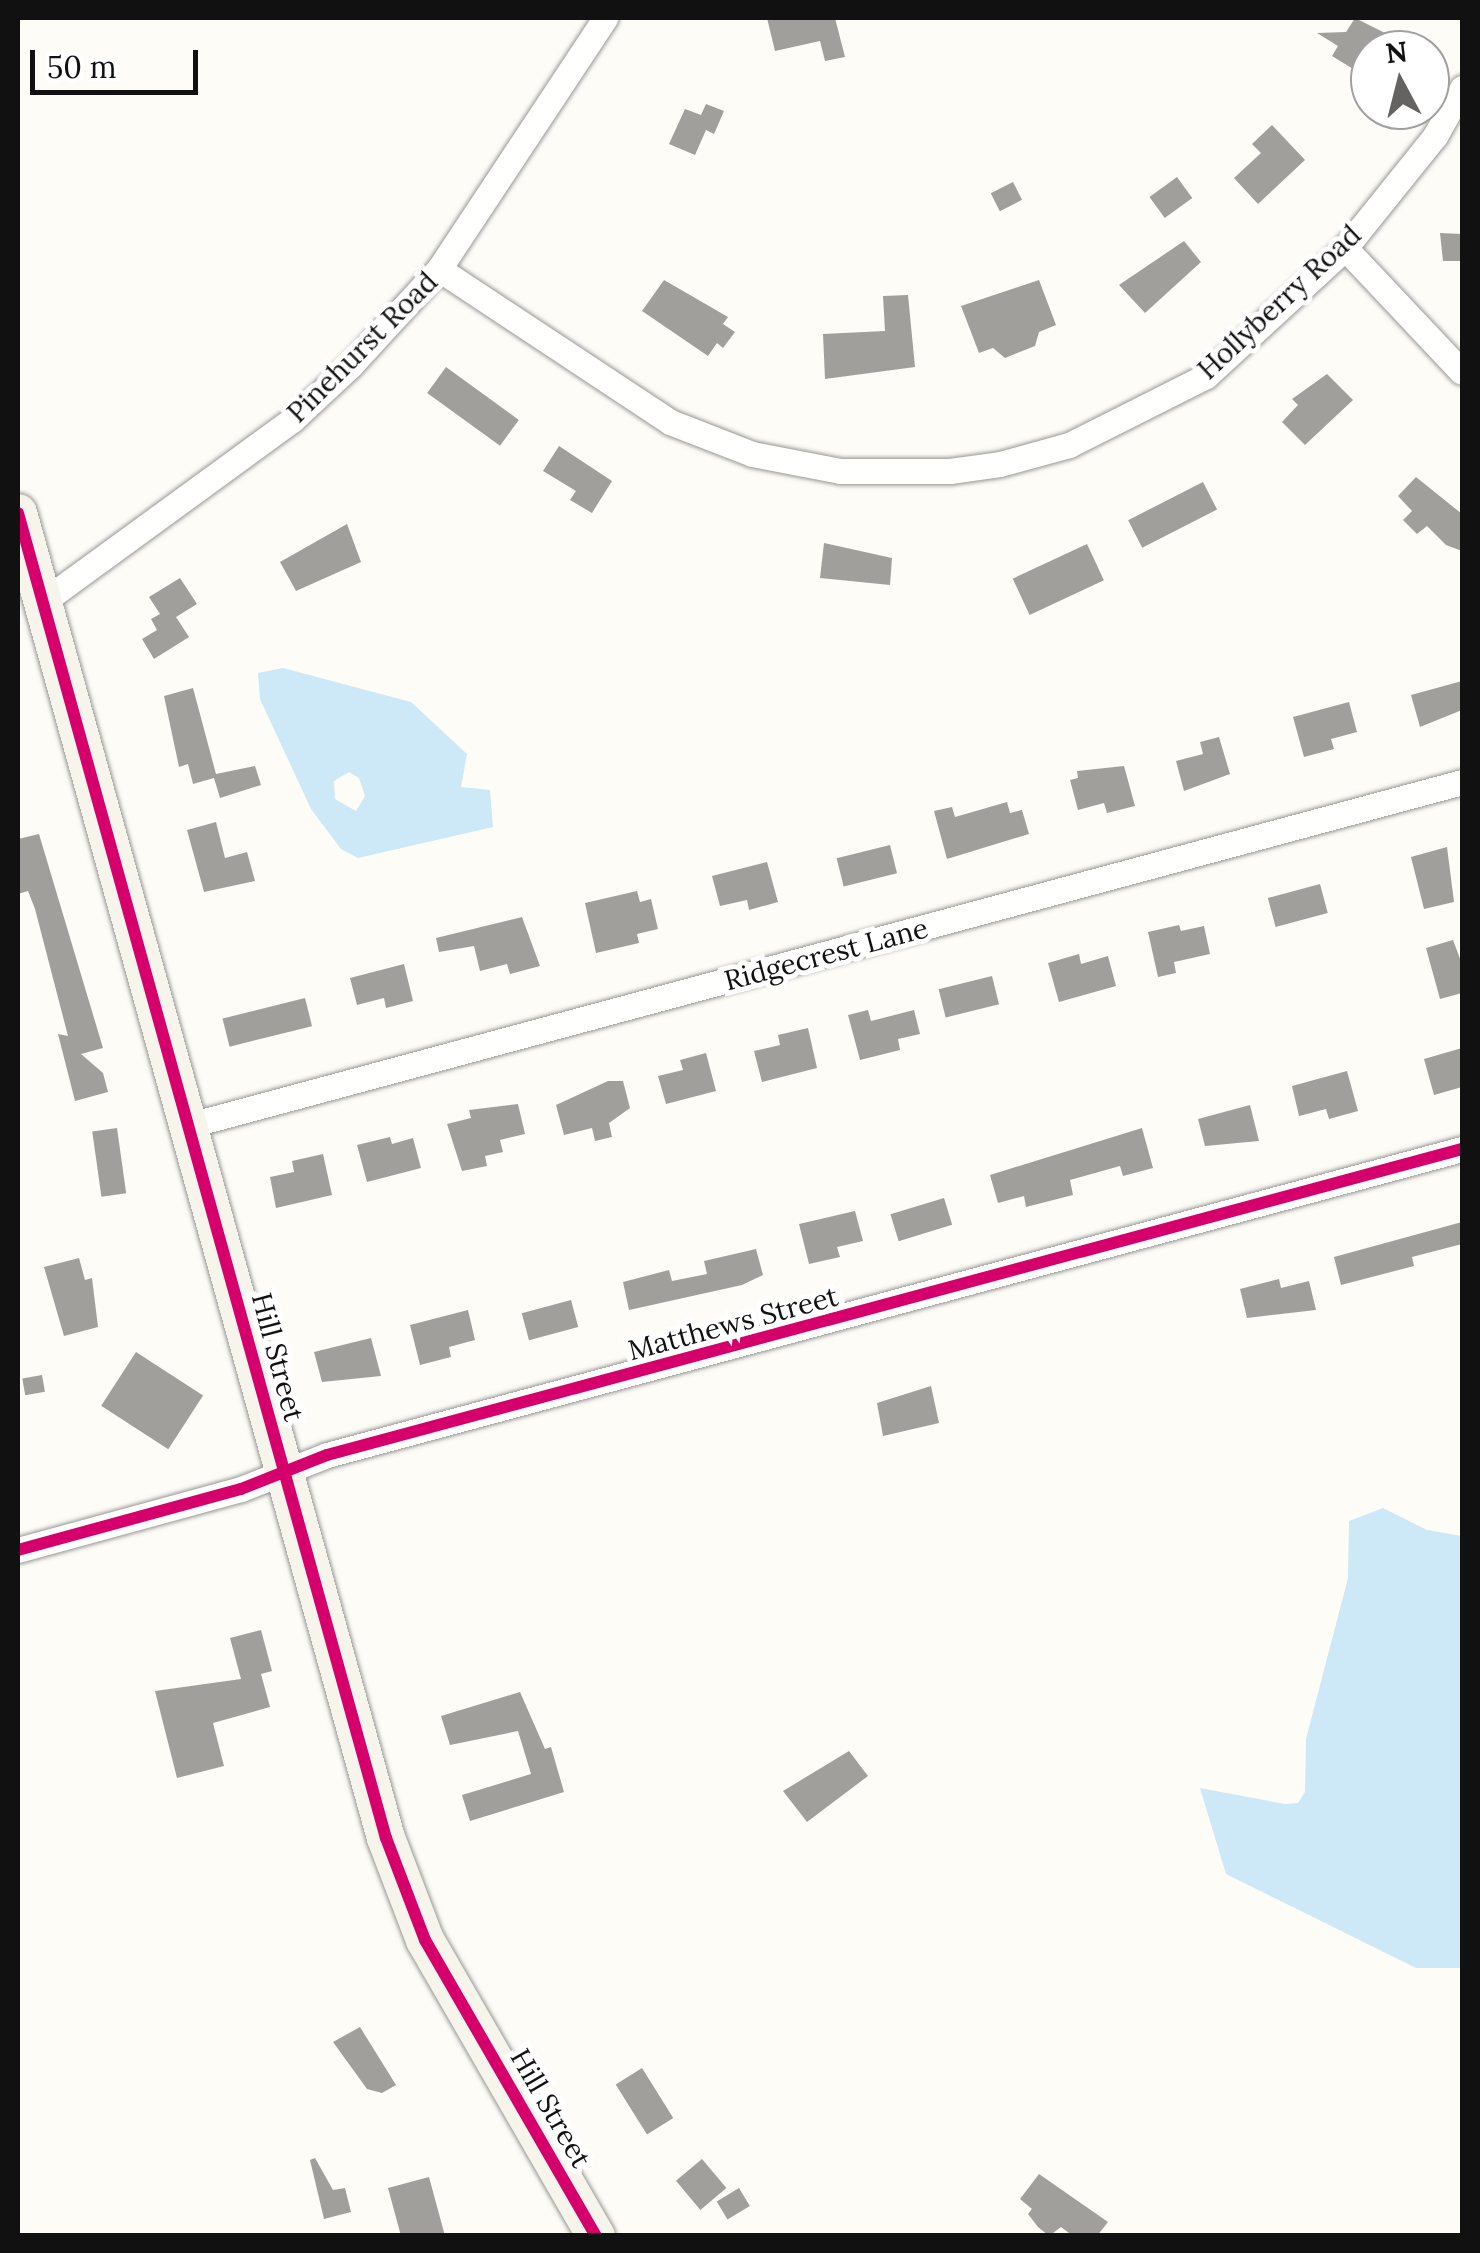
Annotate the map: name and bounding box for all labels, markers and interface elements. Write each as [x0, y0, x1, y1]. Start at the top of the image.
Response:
scale bar [35, 30, 202, 92]
north arrow [1350, 30, 1450, 130]
text: N [1384, 33, 1410, 71]
text: 50 m [47, 48, 117, 86]
street label: Hollyberry Road [1191, 218, 1367, 386]
street label: Pinehurst Road [280, 265, 444, 429]
street label: Ridgecrest Lane [721, 911, 931, 997]
street label: Matthews Street [624, 1279, 842, 1367]
street label: Hill Street [245, 1289, 311, 1425]
street label: Hill Street [504, 2043, 598, 2173]

